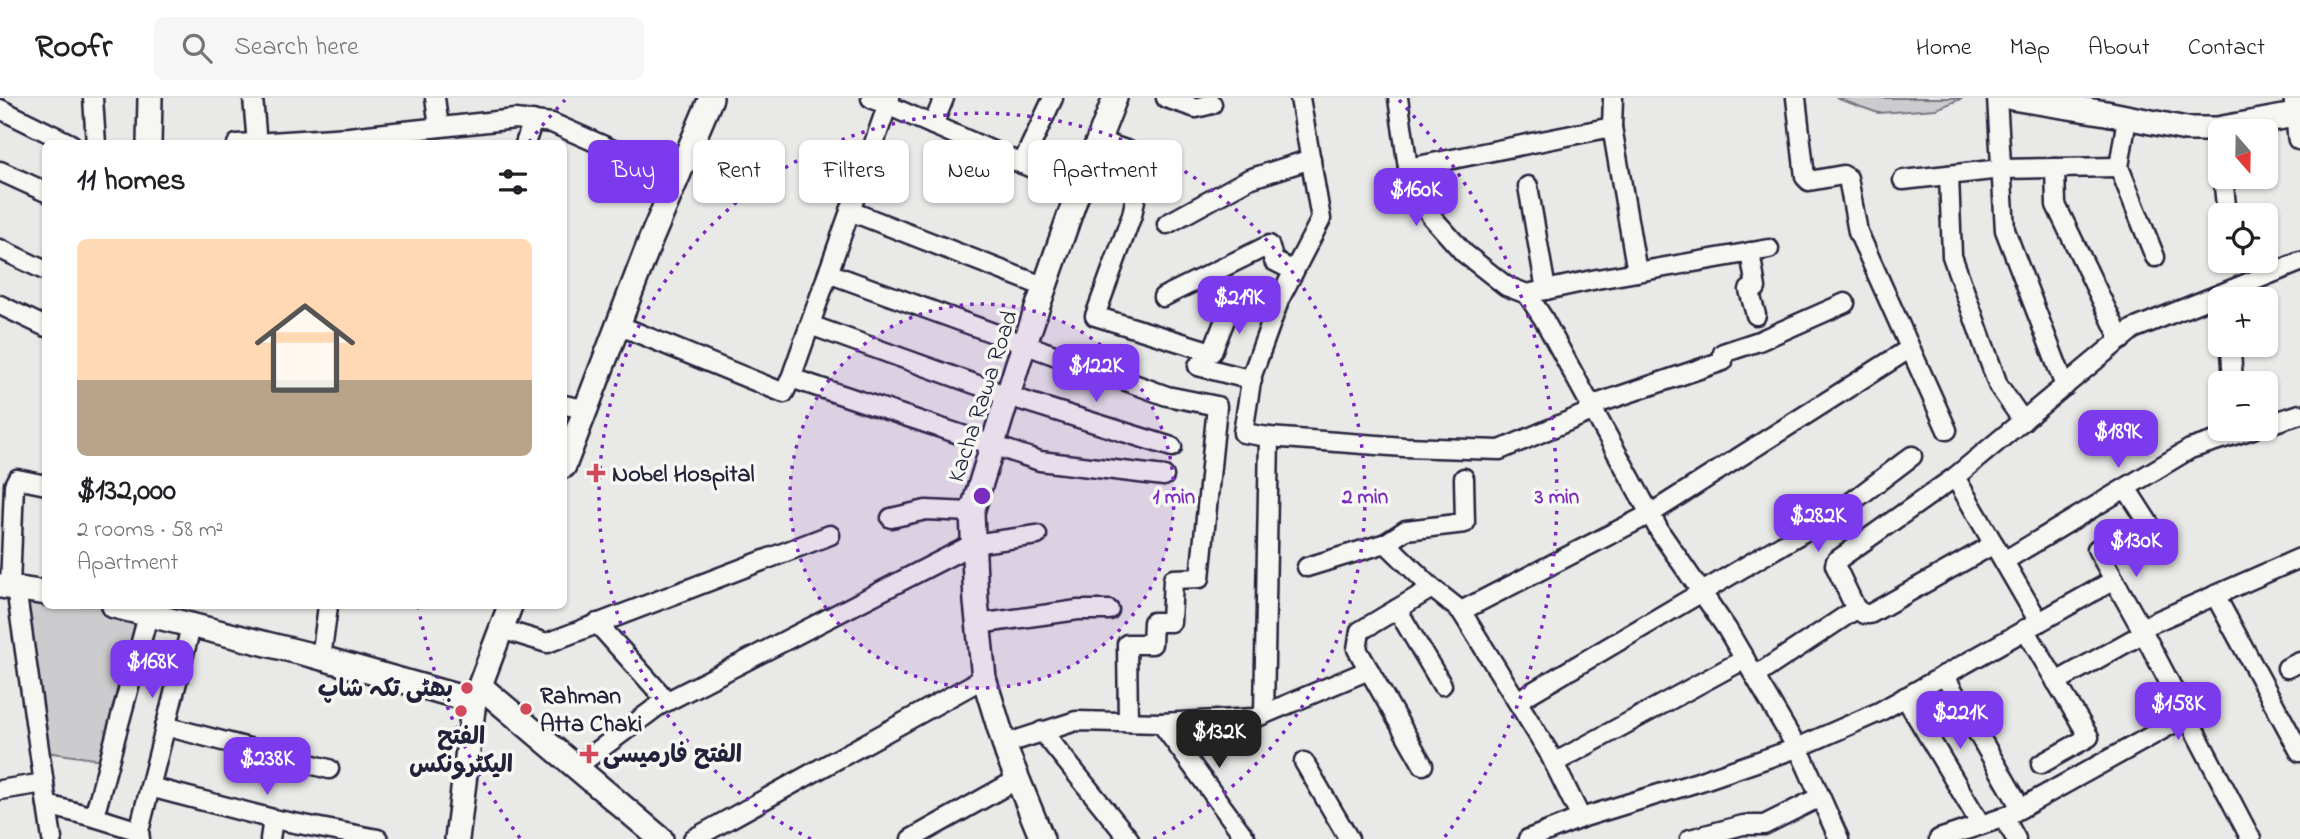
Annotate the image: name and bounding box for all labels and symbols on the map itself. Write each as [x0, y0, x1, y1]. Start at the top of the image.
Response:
north arrow [2208, 119, 2278, 189]
pin: $160K [1367, 169, 1465, 228]
pin: $219K [1190, 276, 1288, 336]
street label: Kacha Rawa Road [940, 306, 1029, 487]
pin: $122K [1047, 344, 1145, 404]
pin: $189K [2069, 410, 2167, 470]
place label: Nobel Hospital [612, 458, 755, 493]
marker: Nobel Hospital [586, 463, 606, 483]
text: 1 min [1153, 483, 1195, 513]
text: 2 min [1341, 483, 1388, 513]
text: 3 min [1534, 483, 1579, 513]
centre of rings [970, 484, 994, 508]
pin: $282K [1769, 494, 1867, 554]
pin: $130K [2087, 519, 2185, 579]
pin: $168K [103, 640, 201, 700]
place label: بھٹی تکہ شاپ [318, 673, 453, 708]
marker: بھٹی تکہ شاپ [459, 680, 475, 696]
place label: Rahman Atta Chaki [540, 680, 642, 743]
pin: $158K [2129, 682, 2227, 742]
pin: $221K [1911, 692, 2009, 751]
marker: Rahman Atta Chaki [518, 701, 534, 717]
marker: الفتح الیکٹرونکس [453, 703, 469, 719]
pin: $132K [1170, 710, 1268, 770]
place label: الفتح الیکٹرونکس [409, 721, 513, 784]
pin: $238K [218, 738, 316, 797]
place label: الفتح فارمیسی [603, 739, 742, 774]
marker: الفتح فارمیسی [581, 746, 597, 762]

